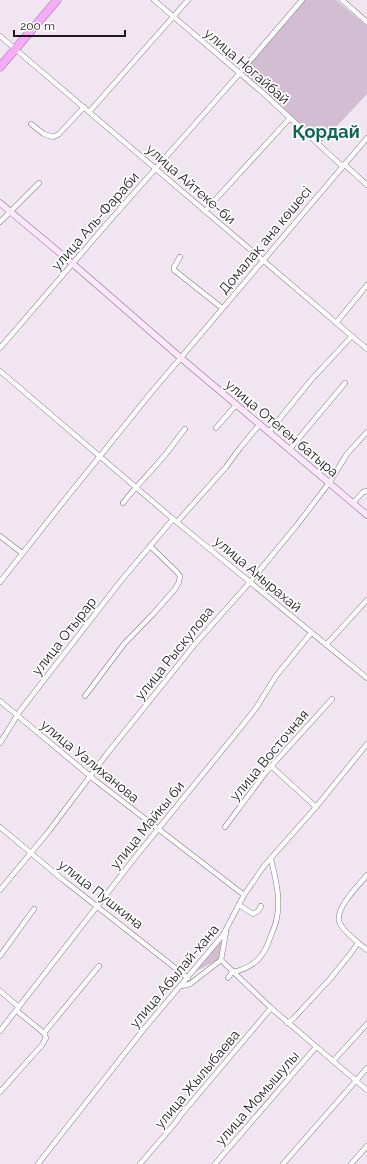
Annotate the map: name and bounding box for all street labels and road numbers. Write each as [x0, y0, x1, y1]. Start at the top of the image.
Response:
street label: улица Ногайбай [201, 25, 293, 107]
street label: улица Айтеке-би [143, 141, 239, 227]
street label: улица Аль-Фараби [48, 169, 142, 273]
street label: Домалақ ана көшесі [215, 183, 315, 297]
street label: улица Отеген батыра [222, 376, 342, 480]
street label: улица Анырахай [211, 533, 305, 615]
street label: улица Отырар [29, 593, 100, 678]
street label: улица Рыскулова [131, 603, 217, 703]
street label: улица Восточная [226, 706, 312, 804]
street label: улица Уалиханова [38, 716, 142, 806]
street label: улица Майкы би [107, 778, 187, 872]
street label: улица Пушкина [55, 856, 147, 932]
street label: улица Абылай-хана [126, 921, 222, 1031]
street label: улица Жылыбаева [151, 1027, 243, 1131]
street label: улица Момышулы [212, 1048, 302, 1148]

